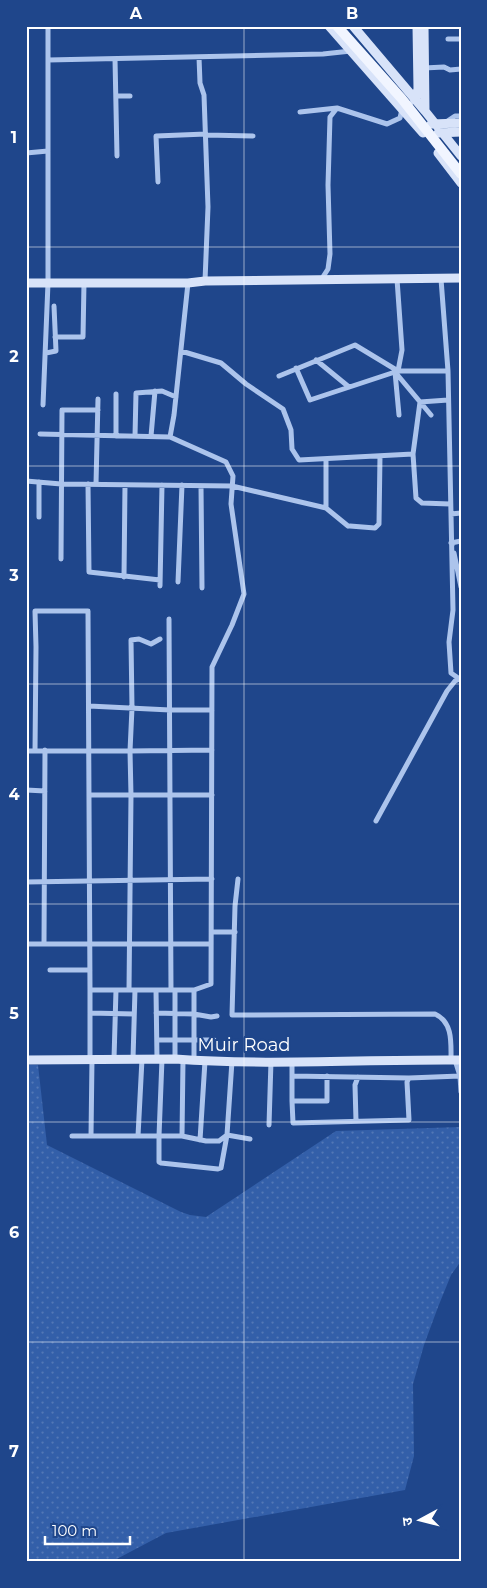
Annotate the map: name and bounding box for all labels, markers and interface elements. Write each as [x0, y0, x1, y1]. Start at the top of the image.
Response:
text: A [129, 4, 143, 23]
text: B [346, 4, 358, 23]
text: 1 [11, 128, 17, 147]
text: 2 [9, 347, 19, 366]
text: 3 [8, 566, 19, 585]
text: 4 [8, 785, 20, 804]
text: 5 [9, 1004, 19, 1023]
street label: Muir Road [197, 1034, 291, 1056]
text: 6 [9, 1223, 19, 1242]
text: 7 [9, 1442, 19, 1461]
north arrow [394, 1496, 444, 1546]
scale bar [45, 1513, 130, 1545]
text: उ [398, 1516, 417, 1527]
text: 100 m [52, 1521, 97, 1540]

